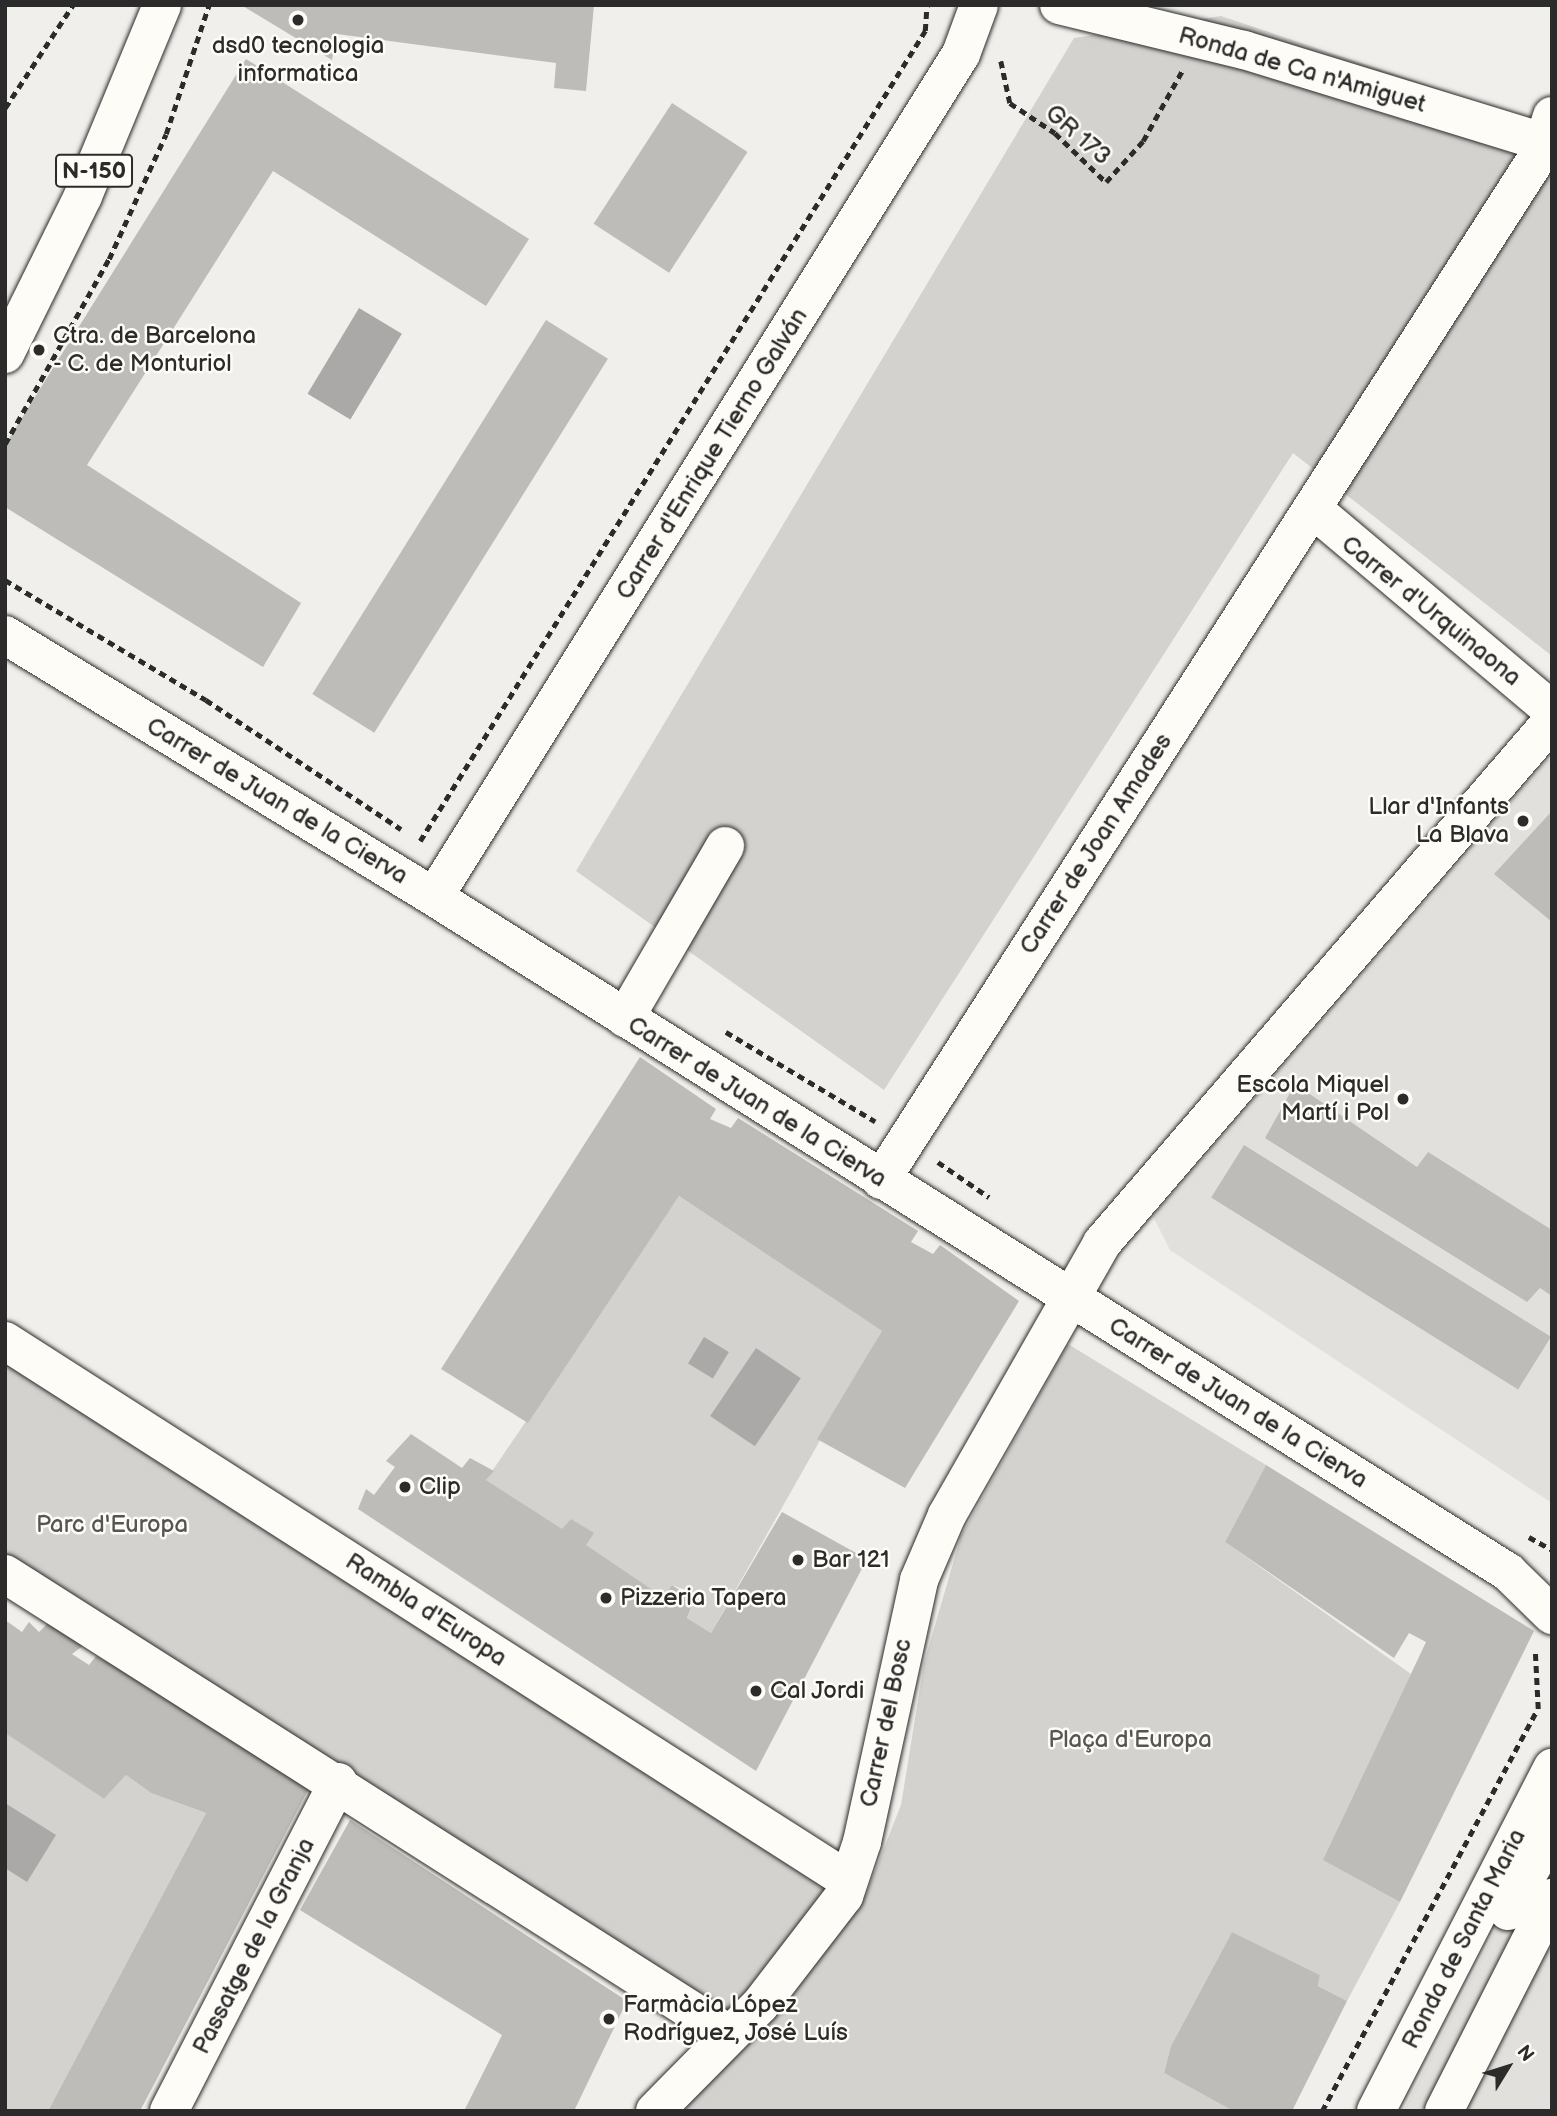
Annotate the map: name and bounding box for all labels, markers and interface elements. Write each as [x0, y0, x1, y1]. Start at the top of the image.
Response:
marker: dsd0 tecnologia informatica [290, 12, 306, 28]
street label: Ronda de Ca n'Amiguet [1175, 21, 1429, 119]
place label: dsd0 tecnologia informatica [212, 32, 384, 88]
street label: GR 173 [1039, 99, 1117, 171]
road number: N-150 [54, 152, 134, 190]
street label: Carrer d'Enrique Tierno Galván [610, 303, 814, 605]
place label: Ctra. de Barcelona - C. de Monturiol [53, 322, 256, 378]
marker: Ctra. de Barcelona - C. de Monturiol [31, 342, 47, 358]
street label: Carrer d'Urquinaona [1335, 530, 1527, 692]
street label: Carrer de Juan de la Cierva [141, 711, 413, 891]
street label: Carrer de Joan Amades [1014, 728, 1178, 960]
place label: Llar d'Infants La Blava [1368, 793, 1509, 849]
marker: Llar d'Infants La Blava [1515, 813, 1531, 829]
street label: Carrer de Juan de la Cierva [622, 1010, 892, 1194]
place label: Escola Miquel Martí i Pol [1236, 1071, 1389, 1127]
marker: Escola Miquel Martí i Pol [1395, 1091, 1411, 1107]
street label: Carrer de Juan de la Cierva [1103, 1311, 1373, 1495]
place label: Clip [419, 1473, 461, 1501]
marker: Clip [397, 1479, 413, 1495]
park label: Parc d'Europa [36, 1511, 188, 1539]
place label: Bar 121 [812, 1546, 890, 1574]
street label: Rambla d'Europa [340, 1547, 512, 1673]
marker: Bar 121 [790, 1552, 806, 1568]
place label: Pizzeria Tapera [620, 1584, 787, 1612]
marker: Pizzeria Tapera [598, 1590, 614, 1606]
street label: Carrer del Bosc [854, 1636, 918, 1810]
place label: Cal Jordi [770, 1677, 866, 1705]
marker: Cal Jordi [748, 1683, 764, 1699]
park label: Plaça d'Europa [1048, 1726, 1212, 1754]
street label: Ronda de Santa Maria [1396, 1824, 1532, 2054]
street label: Passatge de la Granja [187, 1833, 321, 2059]
place label: Farmàcia López Rodríguez, José Luís [623, 1991, 849, 2047]
marker: Farmàcia López Rodríguez, José Luís [601, 2011, 617, 2027]
north arrow [1473, 2032, 1543, 2102]
text: N [1511, 2041, 1538, 2066]

